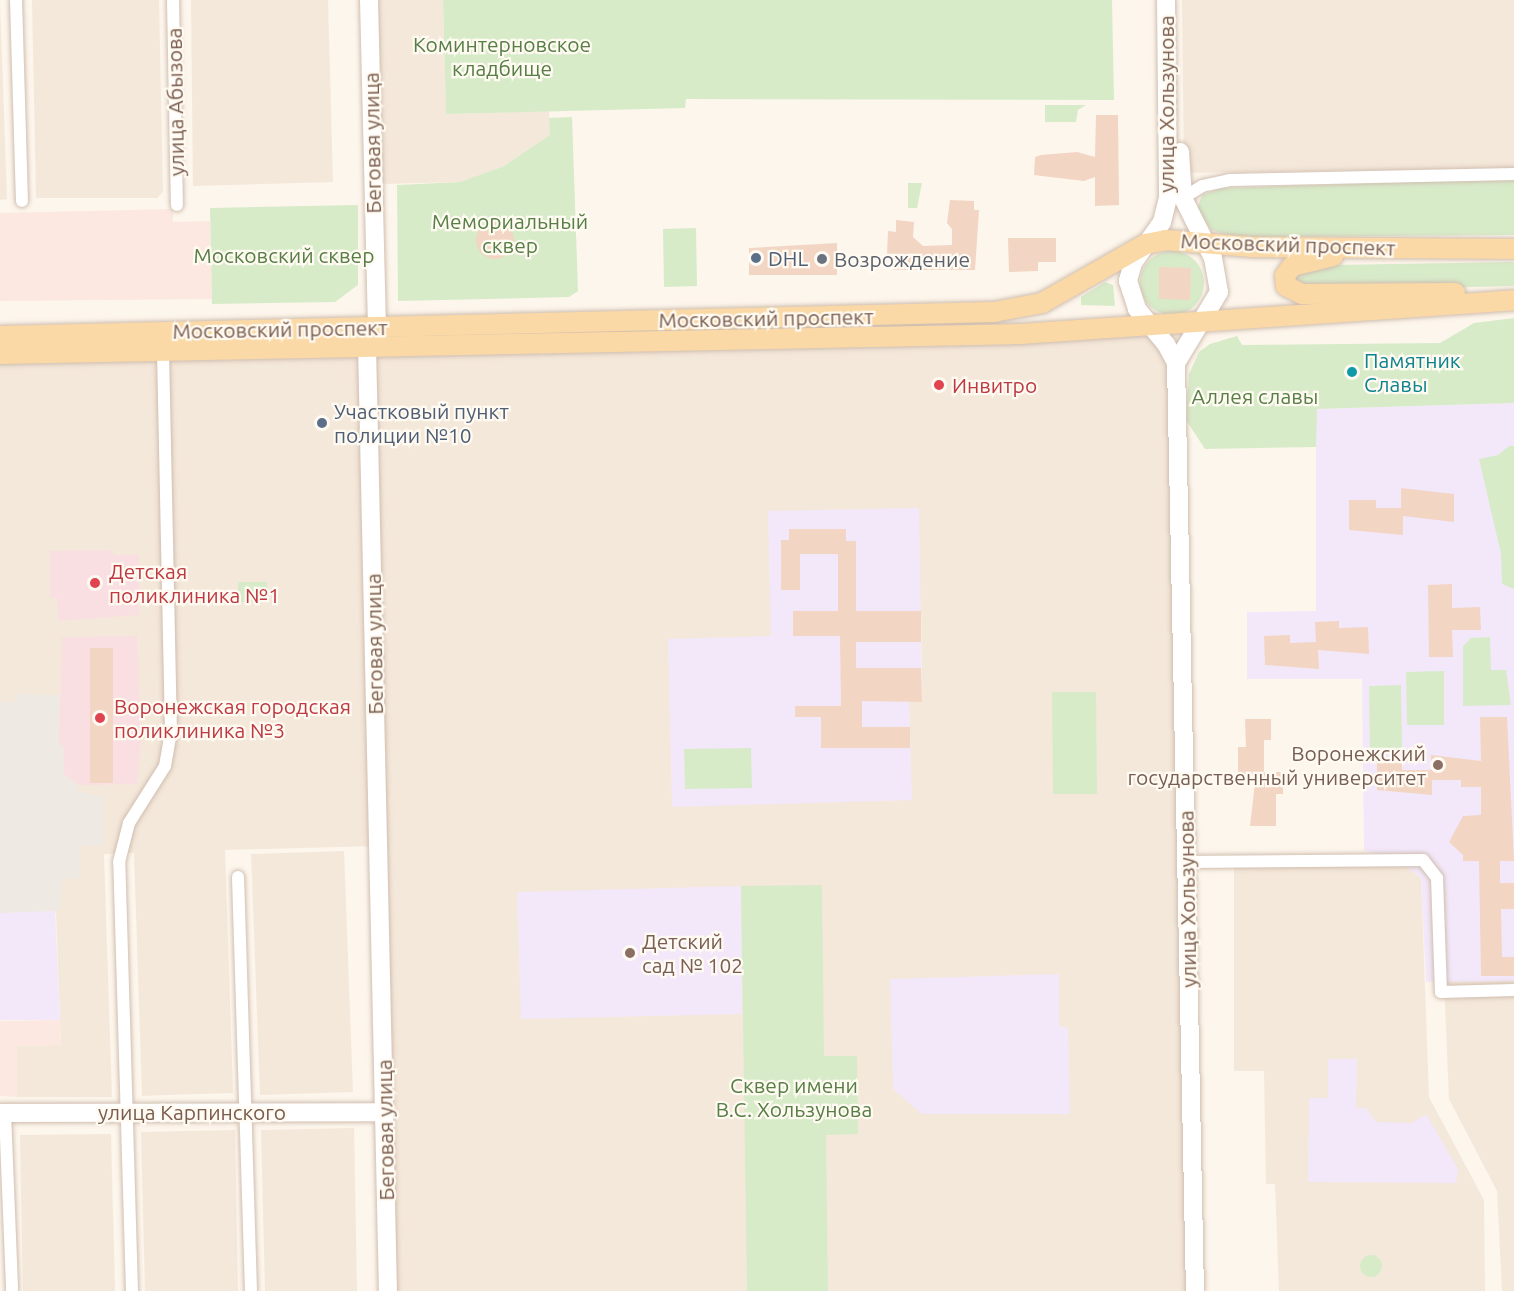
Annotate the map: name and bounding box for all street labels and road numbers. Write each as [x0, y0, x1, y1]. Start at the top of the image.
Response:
street label: улица Хользунова [1153, 15, 1179, 193]
street label: улица Абызова [161, 28, 189, 176]
street label: Беговая улица [358, 72, 386, 214]
street label: Московский проспект [1180, 228, 1396, 260]
street label: Московский проспект [658, 304, 874, 332]
street label: Московский проспект [172, 315, 388, 343]
street label: Беговая улица [360, 573, 388, 715]
street label: улица Хользунова [1173, 810, 1201, 988]
street label: Беговая улица [371, 1059, 399, 1201]
street label: улица Карпинского [98, 1099, 286, 1125]

